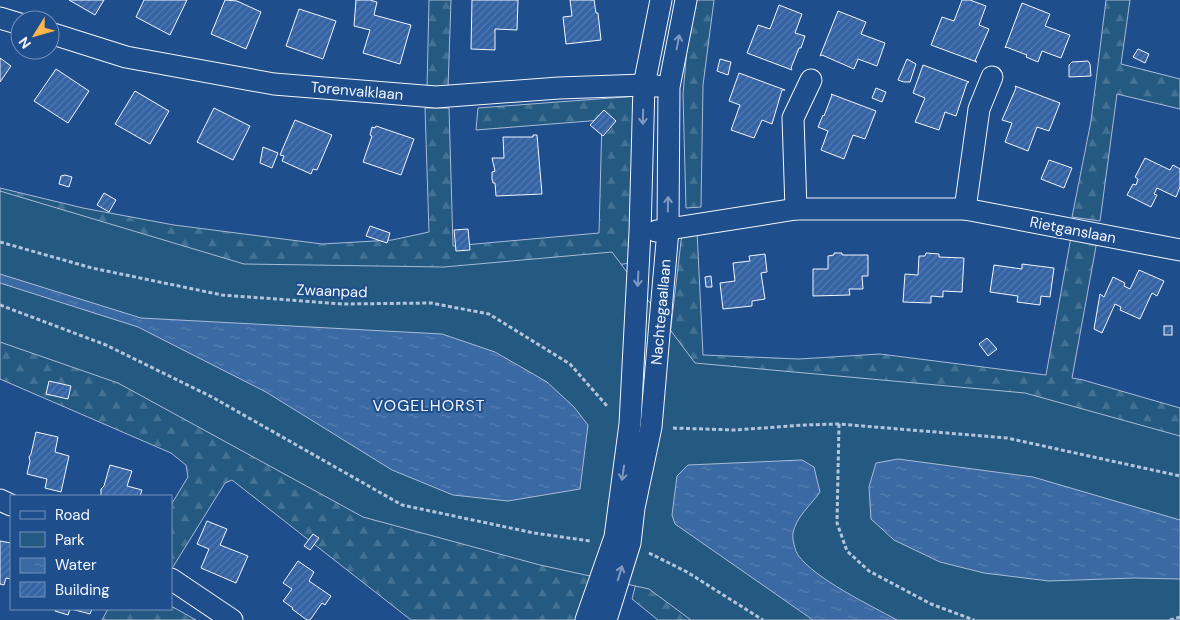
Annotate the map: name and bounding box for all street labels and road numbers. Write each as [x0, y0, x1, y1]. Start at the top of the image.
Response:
street label: Torenvalklaan [310, 77, 404, 105]
street label: Rietganslaan [1028, 212, 1118, 248]
street label: Nachtegaallaan [646, 258, 676, 366]
street label: Zwaanpad [296, 280, 368, 302]

